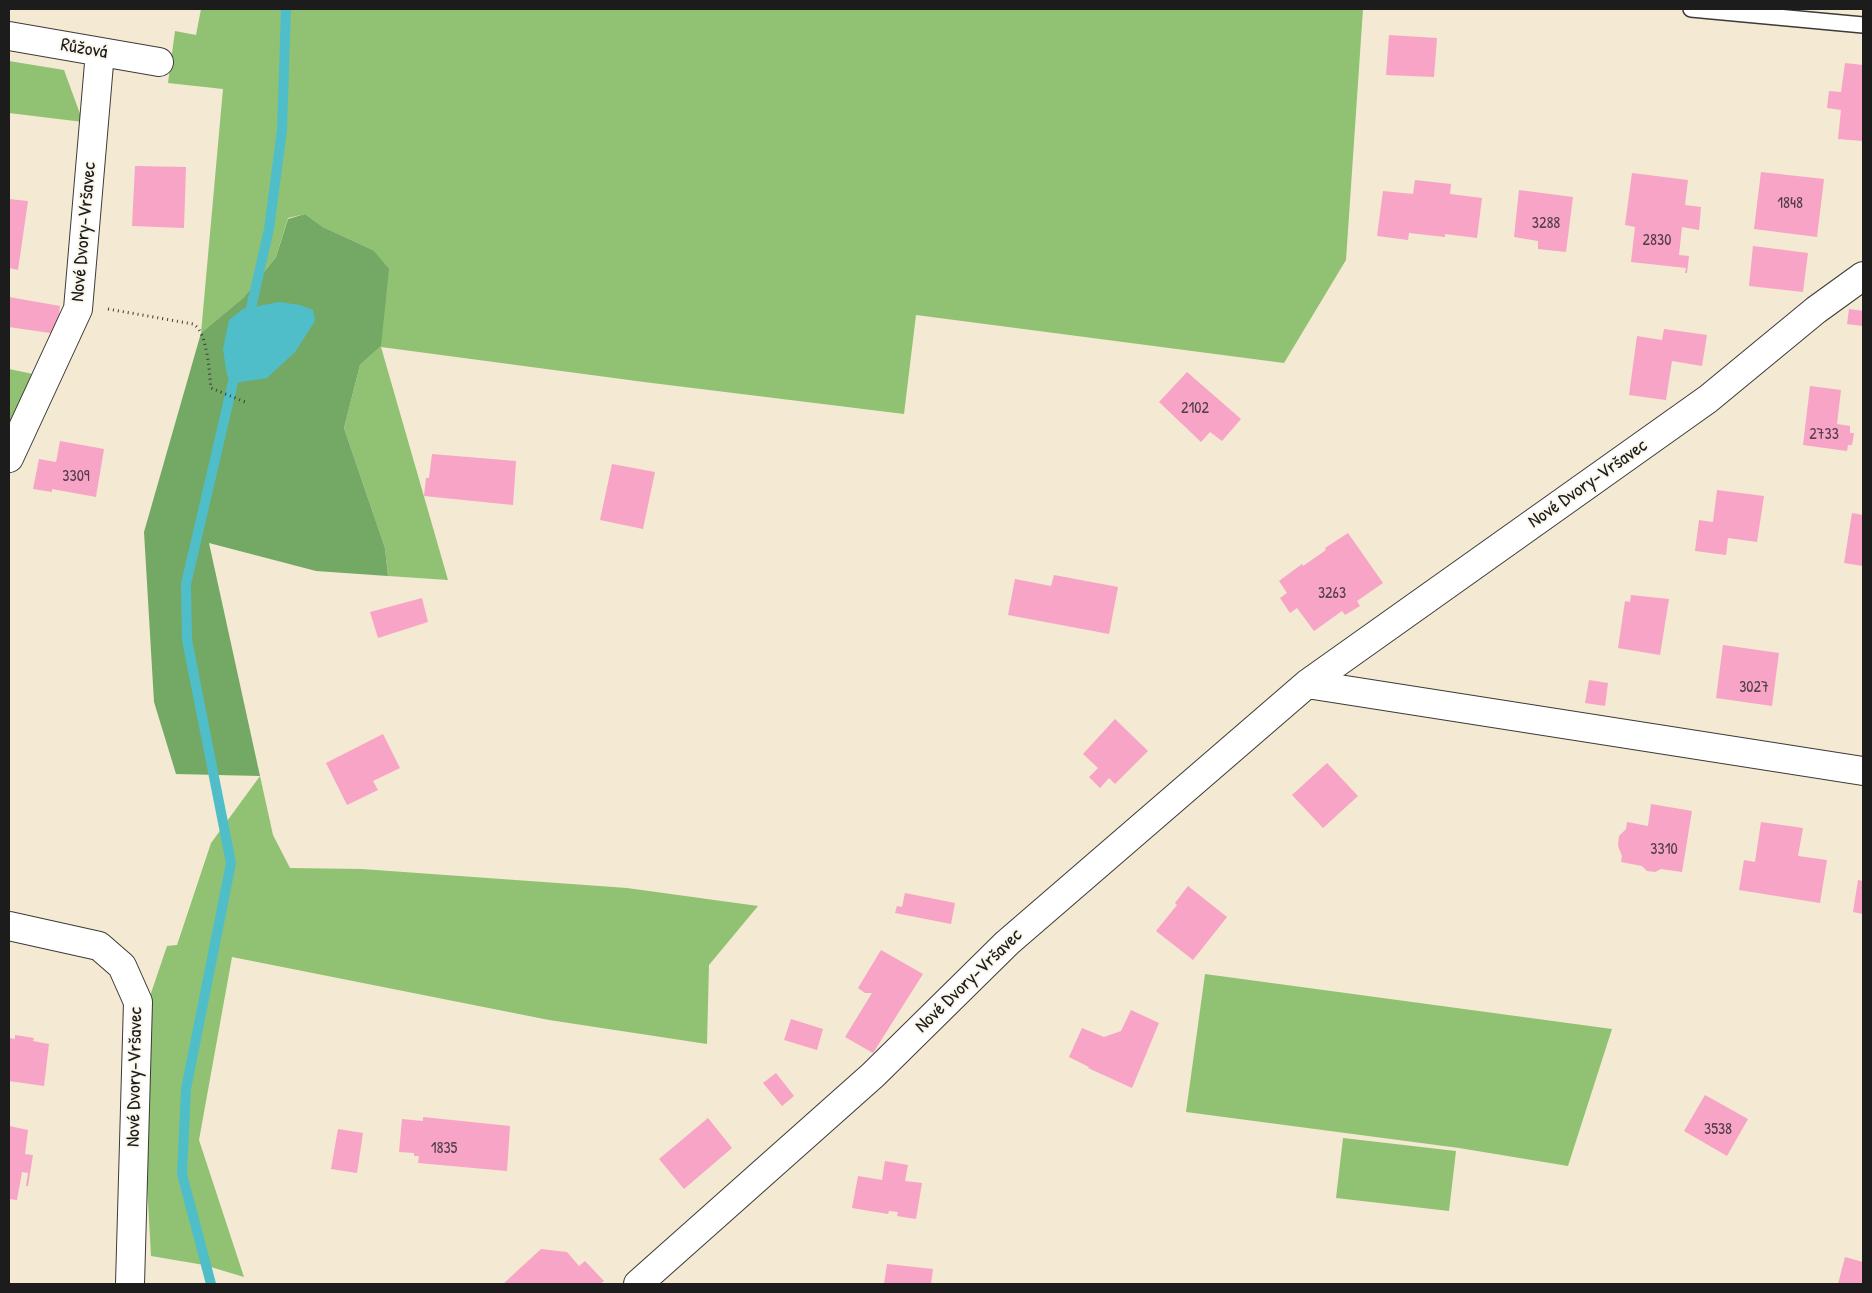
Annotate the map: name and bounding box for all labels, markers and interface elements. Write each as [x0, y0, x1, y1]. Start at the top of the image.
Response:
street label: Růžová [59, 34, 109, 64]
street label: Nové Dvory-Vršavec [67, 161, 101, 303]
house number: 1848 [1777, 194, 1803, 214]
house number: 3288 [1532, 214, 1560, 234]
house number: 2830 [1643, 231, 1671, 251]
house number: 2102 [1181, 399, 1209, 419]
house number: 2733 [1809, 425, 1839, 445]
street label: Nové Dvory-Vršavec [1524, 435, 1652, 533]
house number: 3309 [62, 467, 90, 487]
house number: 3263 [1318, 584, 1346, 604]
house number: 3027 [1739, 678, 1769, 698]
house number: 3310 [1650, 840, 1678, 860]
street label: Nové Dvory-Vršavec [911, 924, 1027, 1038]
street label: Nové Dvory-Vršavec [122, 1007, 148, 1147]
house number: 3538 [1704, 1120, 1732, 1140]
house number: 1835 [431, 1139, 457, 1159]

